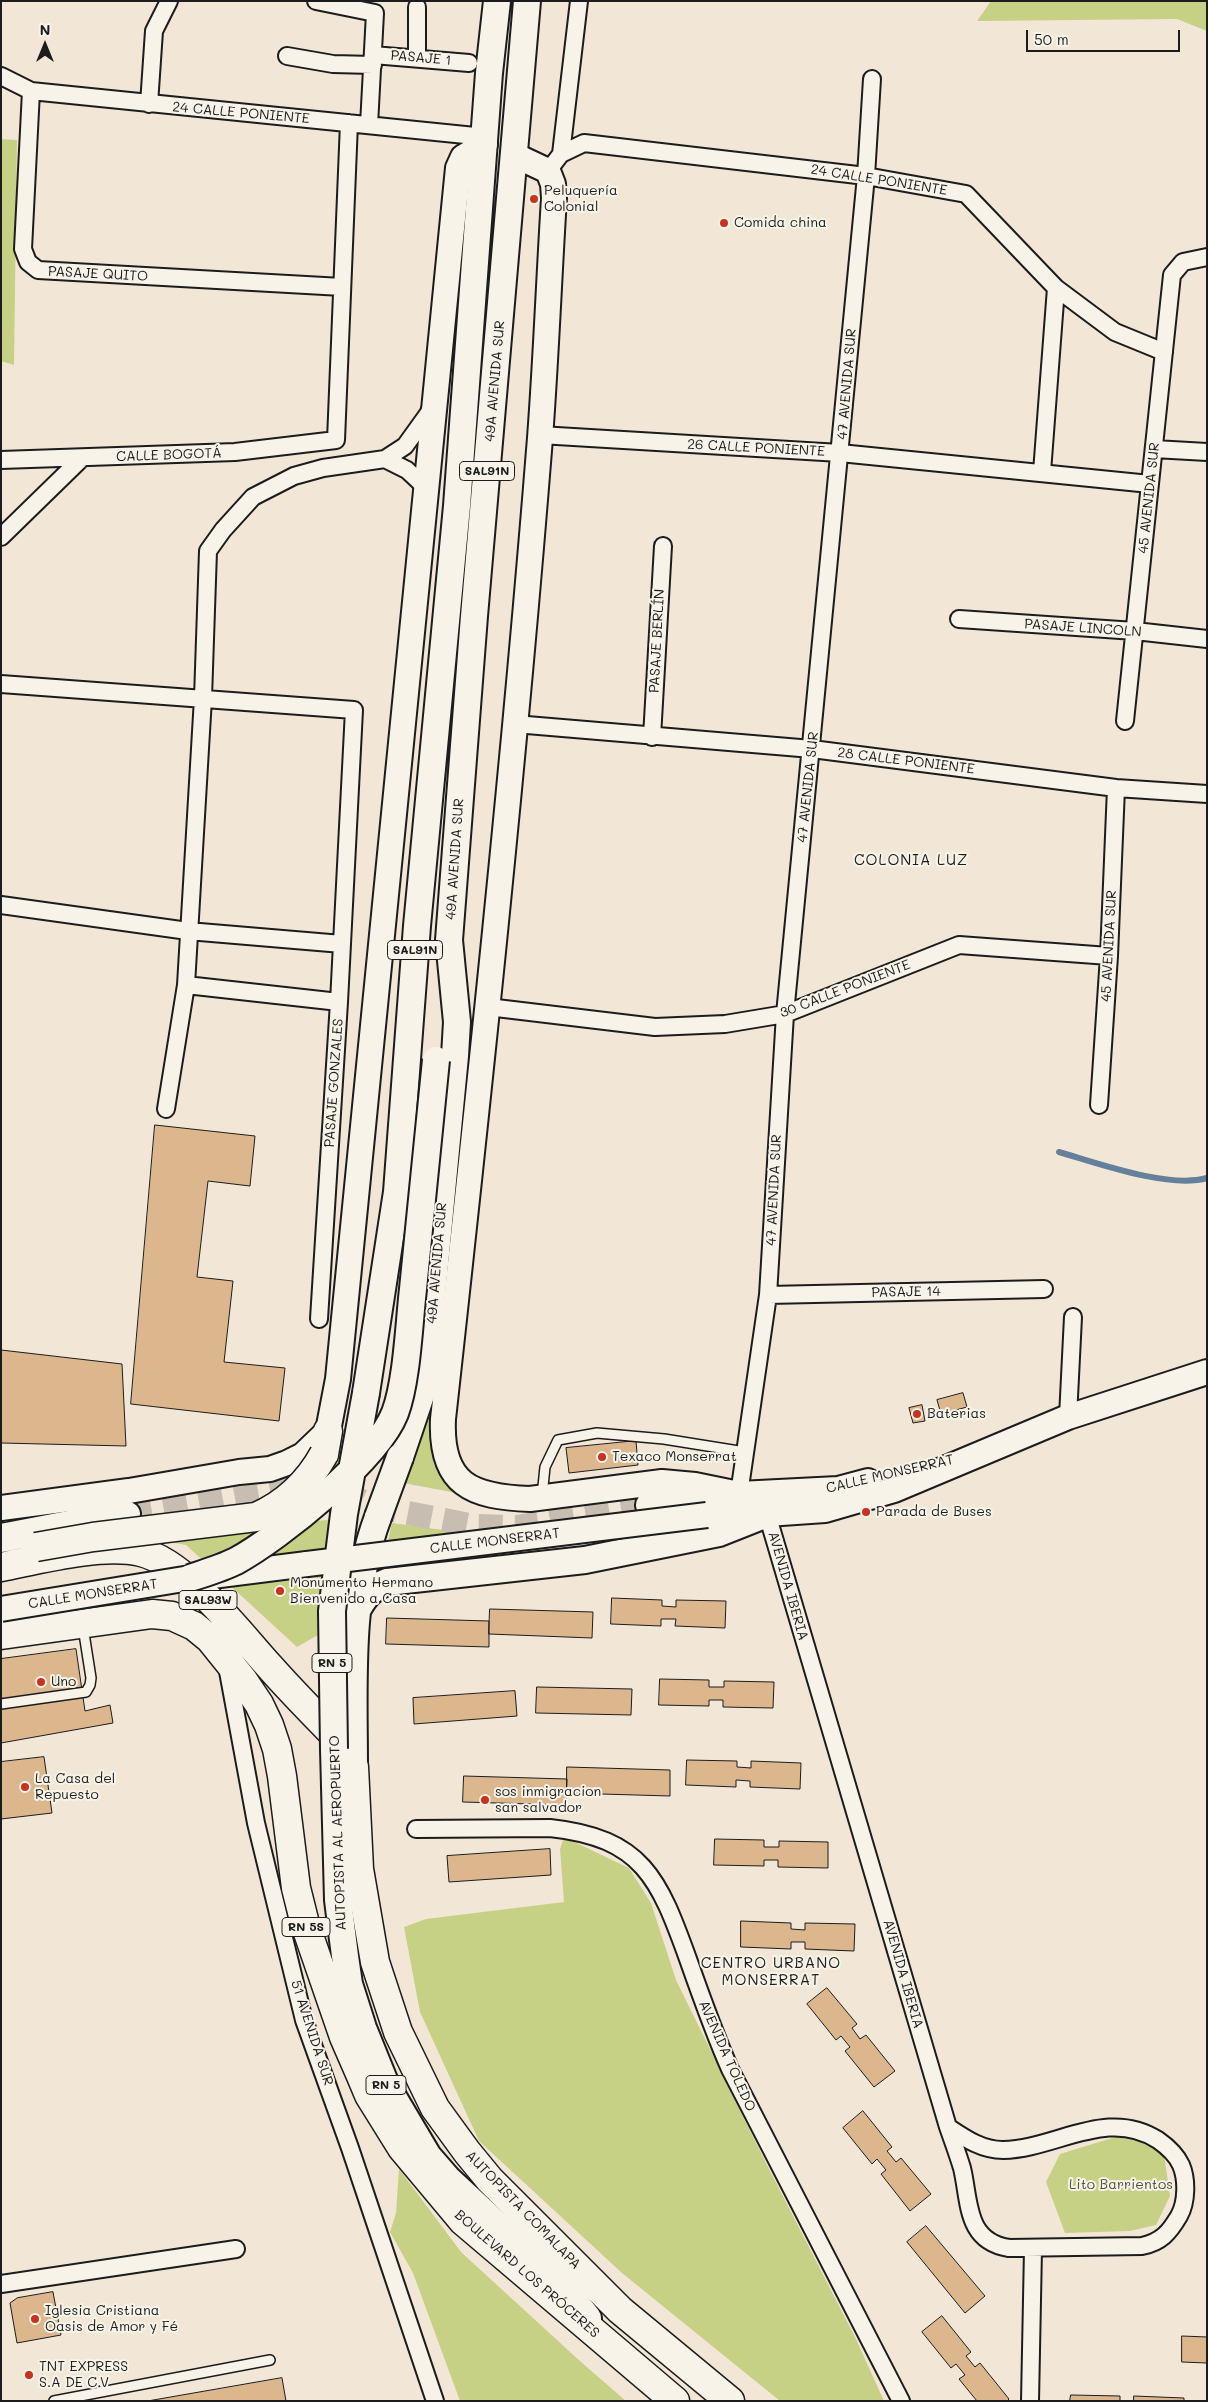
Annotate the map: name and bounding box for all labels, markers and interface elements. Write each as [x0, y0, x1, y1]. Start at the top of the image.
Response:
north arrow [20, 20, 70, 70]
text: N [40, 20, 50, 39]
scale bar [1028, 20, 1182, 52]
text: 50 m [1034, 29, 1069, 49]
street label: PASAJE 1 [390, 47, 452, 69]
street label: 24 CALLE PONIENTE [172, 99, 310, 127]
street label: 24 CALLE PONIENTE [810, 161, 948, 199]
place label: Peluquería Colonial [544, 183, 618, 216]
marker: Peluquería Colonial [528, 193, 540, 205]
place label: Comida china [734, 215, 827, 231]
marker: Comida china [718, 217, 730, 229]
street label: PASAJE QUITO [48, 263, 148, 285]
street label: 49A AVENIDA SUR [481, 320, 509, 442]
street label: 47 AVENIDA SUR [834, 328, 860, 440]
street label: 26 CALLE PONIENTE [687, 436, 825, 460]
street label: 45 AVENIDA SUR [1135, 441, 1163, 555]
street label: CALLE BOGOTÁ [116, 445, 222, 465]
road number: SAL91N [460, 462, 514, 481]
street label: PASAJE BERLÍN [646, 588, 668, 694]
street label: PASAJE LINCOLN [1024, 616, 1142, 640]
street label: 47 AVENIDA SUR [794, 731, 822, 843]
street label: 28 CALLE PONIENTE [837, 744, 975, 778]
street label: 49A AVENIDA SUR [442, 798, 468, 920]
district label: COLONIA LUZ [853, 851, 969, 869]
street label: 45 AVENIDA SUR [1098, 890, 1120, 1002]
road number: SAL91N [388, 940, 442, 960]
street label: 30 CALLE PONIENTE [777, 956, 913, 1022]
street label: PASAJE GONZALES [321, 1018, 347, 1148]
street label: 47 AVENIDA SUR [763, 1134, 785, 1246]
street label: 49A AVENIDA SUR [423, 1202, 451, 1324]
street label: PASAJE 14 [871, 1283, 941, 1301]
place label: Baterias [927, 1406, 986, 1422]
marker: Baterias [911, 1408, 923, 1420]
place label: Texaco Monserrat [612, 1449, 737, 1465]
marker: Texaco Monserrat [596, 1451, 608, 1463]
street label: CALLE MONSERRAT [824, 1451, 956, 1497]
place label: Parada de Buses [876, 1504, 992, 1520]
marker: Parada de Buses [860, 1506, 872, 1518]
street label: CALLE MONSERRAT [429, 1525, 561, 1557]
street label: AVENIDA IBERIA [764, 1530, 812, 1642]
street label: CALLE MONSERRAT [27, 1575, 159, 1613]
place label: Monumento Hermano Bienvenido a Casa [290, 1575, 433, 1608]
marker: Monumento Hermano Bienvenido a Casa [274, 1585, 286, 1597]
road number: SAL93W [179, 1590, 237, 1610]
road number: RN 5 [312, 1654, 352, 1672]
place label: Uno [51, 1674, 76, 1690]
marker: Uno [35, 1676, 47, 1688]
street label: AUTOPISTA AL AEROPUERTO [326, 1735, 350, 1931]
place label: La Casa del Repuesto [35, 1771, 115, 1804]
marker: La Casa del Repuesto [19, 1781, 31, 1793]
place label: sos inmigracion san salvador [495, 1784, 601, 1816]
marker: sos inmigracion san salvador [479, 1794, 491, 1806]
road number: RN 5S [282, 1918, 330, 1936]
street label: AVENIDA IBERIA [879, 1918, 927, 2030]
district label: CENTRO URBANO MONSERRAT [699, 1954, 843, 1989]
street label: 51 AVENIDA SUR [287, 1978, 337, 2088]
street label: AVENIDA TOLEDO [695, 1998, 759, 2114]
road number: RN 5 [366, 2076, 406, 2094]
street label: AUTOPISTA COMALAPA [462, 2147, 584, 2273]
park label: Lito Barrientos [1069, 2177, 1173, 2193]
street label: BOULEVARD LOS PRÓCERES [451, 2206, 603, 2342]
place label: Iglesia Cristiana Oasis de Amor y Fé [45, 2303, 178, 2336]
marker: Iglesia Cristiana Oasis de Amor y Fé [29, 2313, 41, 2325]
place label: TNT EXPRESS S.A DE C.V [39, 2359, 128, 2392]
marker: TNT EXPRESS S.A DE C.V [23, 2369, 35, 2381]

